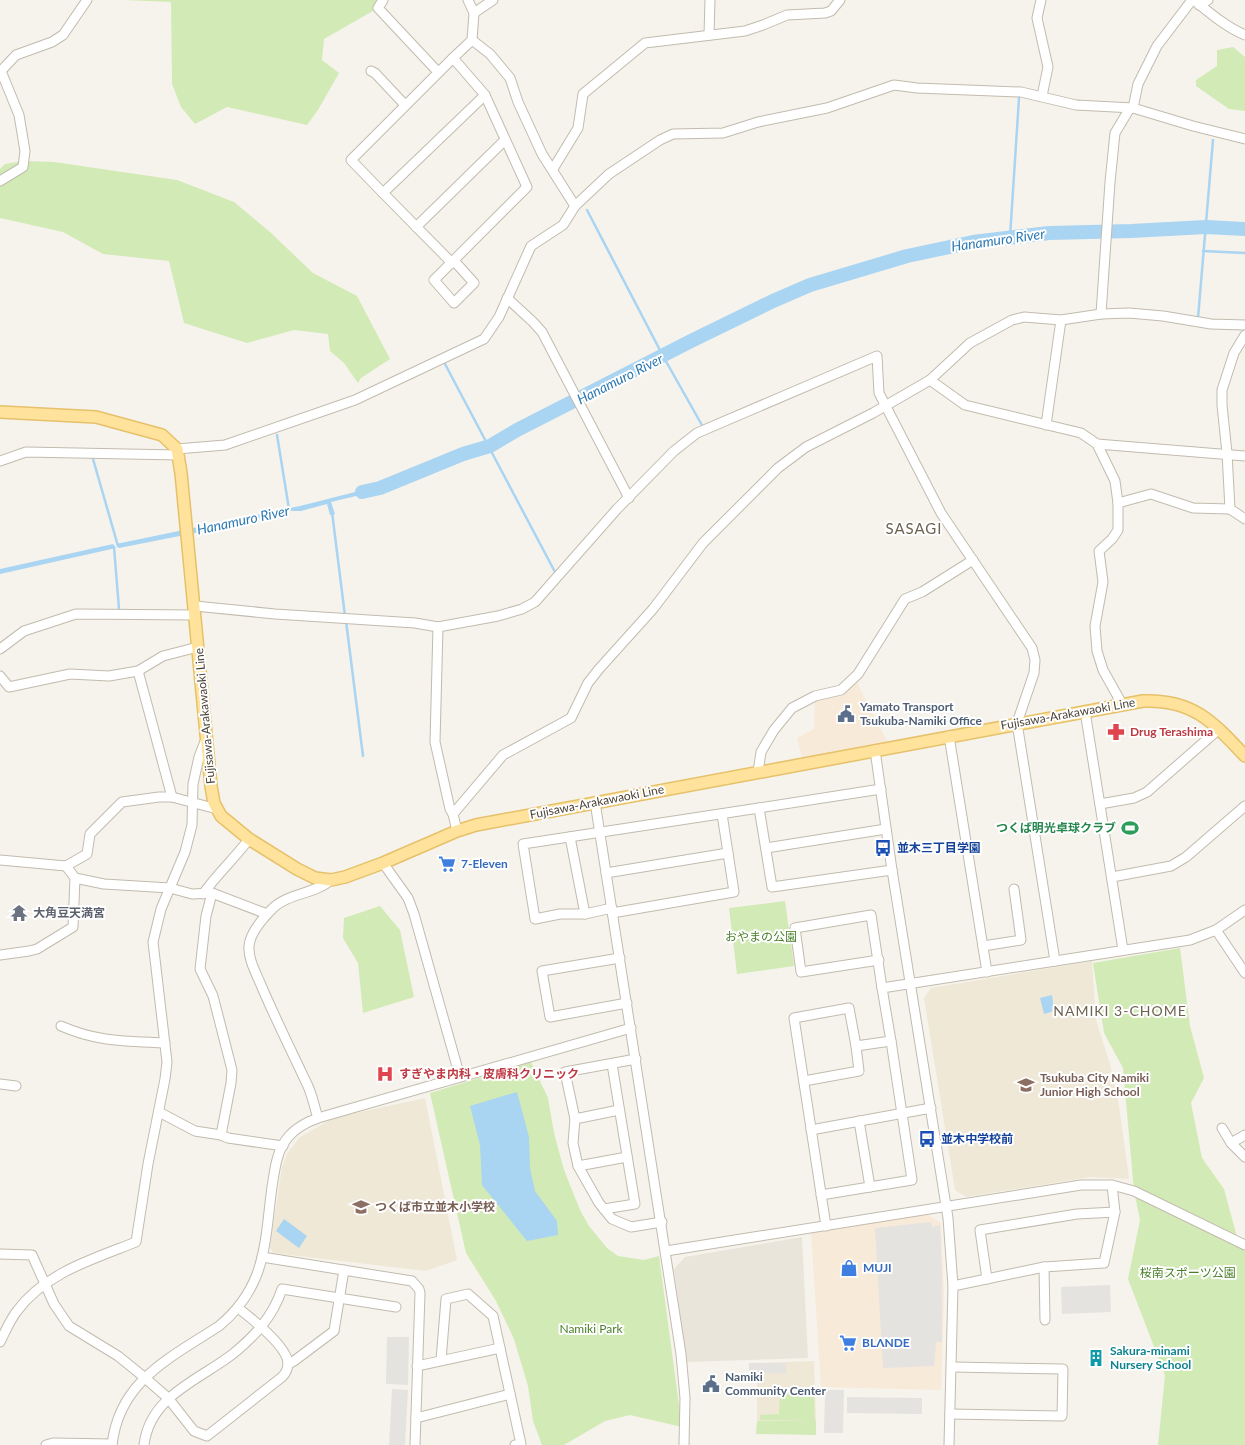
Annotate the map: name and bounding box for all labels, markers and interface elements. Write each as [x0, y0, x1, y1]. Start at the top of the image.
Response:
water label: Hanamuro River [950, 224, 1046, 254]
water label: Hanamuro River [574, 349, 666, 408]
water label: Hanamuro River [195, 501, 291, 538]
district label: SASAGI [885, 519, 943, 537]
street label: Fujisawa-Arakawaoki Line [191, 648, 218, 785]
street label: Fujisawa-Arakawaoki Line [999, 694, 1136, 733]
place label: Yamato Transport Tsukuba-Namiki Office [859, 699, 983, 728]
public building icon: Yamato Transport Tsukuba-Namiki Office [836, 704, 856, 724]
pharmacy icon: Drug Terashima [1106, 722, 1126, 742]
place label: Drug Terashima [1130, 724, 1213, 739]
street label: Fujisawa-Arakawaoki Line [529, 781, 665, 822]
sports icon: つくば明光卓球クラブ [1120, 818, 1140, 838]
place label: つくば明光卓球クラブ [996, 820, 1116, 835]
bus stop icon: 並木三丁目学園 [873, 838, 893, 858]
place label: 並木三丁目学園 [897, 840, 981, 855]
supermarket icon: 7-Eleven [437, 854, 457, 874]
place label: 7-Eleven [461, 856, 508, 871]
temple icon: 大角豆天満宮 [9, 903, 29, 923]
place label: 大角豆天満宮 [33, 905, 105, 920]
park label: おやまの公園 [725, 929, 797, 944]
district label: NAMIKI 3-CHOME [1053, 1002, 1187, 1019]
hospital icon: すぎやま内科・皮膚科クリニック [375, 1064, 395, 1084]
place label: すぎやま内科・皮膚科クリニック [399, 1066, 579, 1081]
place label: Tsukuba City Namiki Junior High School [1040, 1070, 1149, 1099]
school or university icon: Tsukuba City Namiki Junior High School [1016, 1075, 1036, 1095]
bus stop icon: 並木中学校前 [917, 1129, 937, 1149]
place label: 並木中学校前 [941, 1131, 1013, 1146]
school or university icon: つくば市立並木小学校 [351, 1197, 371, 1217]
place label: つくば市立並木小学校 [375, 1199, 495, 1214]
shop icon: MUJI [839, 1258, 859, 1278]
place label: MUJI [863, 1260, 892, 1275]
park label: 桜南スポーツ公園 [1140, 1265, 1236, 1280]
park label: Namiki Park [559, 1321, 623, 1336]
supermarket icon: BLΛNDE [838, 1333, 858, 1353]
place label: BLΛNDE [862, 1335, 910, 1350]
place label: Sakura-minami Nursery School [1110, 1343, 1191, 1372]
building icon: Sakura-minami Nursery School [1086, 1348, 1106, 1368]
place label: Namiki Community Center [725, 1369, 827, 1398]
public building icon: Namiki Community Center [701, 1374, 721, 1394]

